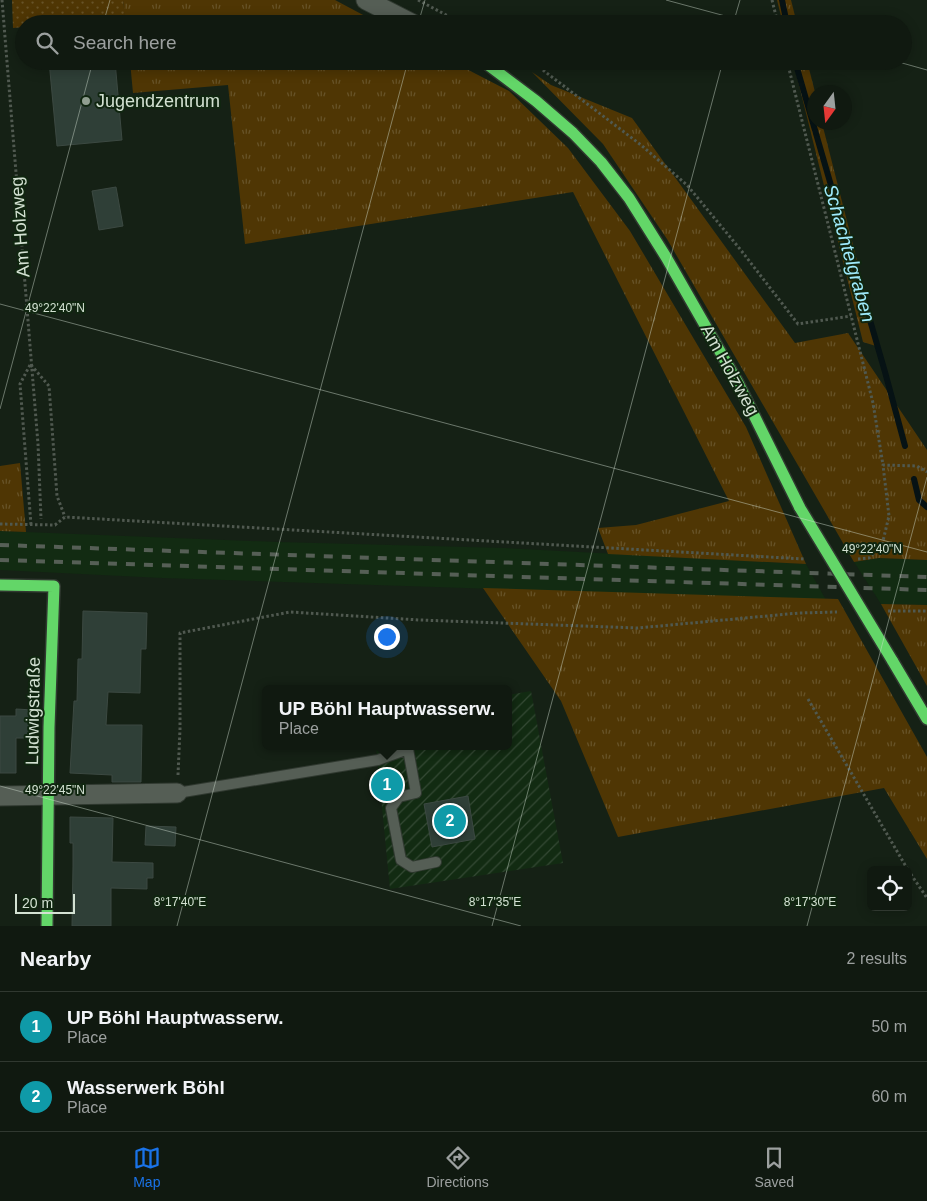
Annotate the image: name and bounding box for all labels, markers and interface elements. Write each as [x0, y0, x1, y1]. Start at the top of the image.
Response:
search box [15, 15, 912, 70]
icon: search [33, 29, 61, 57]
text: Search here [73, 32, 177, 53]
north arrow [807, 85, 852, 130]
place label: Jugendzentrum [96, 91, 220, 111]
marker: Jugendzentrum [80, 95, 92, 107]
street label: Am Holzweg [7, 176, 33, 278]
water label: Schachtelgraben [820, 182, 879, 325]
text: 49°22'40"N [25, 301, 85, 315]
street label: Am Holzweg [697, 321, 763, 419]
text: 49°22'40"N [842, 542, 902, 556]
your location [374, 624, 400, 650]
street label: Ludwigstraße [22, 657, 44, 765]
popup [262, 685, 512, 750]
text: UP Böhl Hauptwasserw. [279, 698, 495, 719]
text: Place [279, 720, 319, 737]
pin: 1 [371, 766, 403, 804]
text: 49°22'45"N [25, 783, 85, 797]
pin: 2 [434, 802, 466, 840]
map controls [867, 866, 912, 911]
button: locate [867, 866, 912, 911]
scale bar [15, 891, 75, 914]
text: 20 m [22, 895, 53, 911]
text: 8°17'40"E [154, 895, 206, 909]
text: 8°17'35"E [469, 895, 521, 909]
text: 8°17'30"E [784, 895, 836, 909]
text: Nearby [20, 947, 91, 970]
text: 2 results [847, 950, 907, 967]
text: UP Böhl Hauptwasserw. [67, 1007, 283, 1028]
text: 1 [32, 1018, 40, 1035]
text: 50 m [871, 1018, 907, 1035]
text: Place [67, 1029, 107, 1046]
text: Wasserwerk Böhl [67, 1077, 225, 1098]
text: 2 [32, 1088, 40, 1105]
text: 60 m [871, 1088, 907, 1105]
text: Place [67, 1099, 107, 1116]
tab: Map [133, 1144, 161, 1190]
tab: Directions [427, 1144, 489, 1190]
tab: Saved [754, 1144, 794, 1190]

